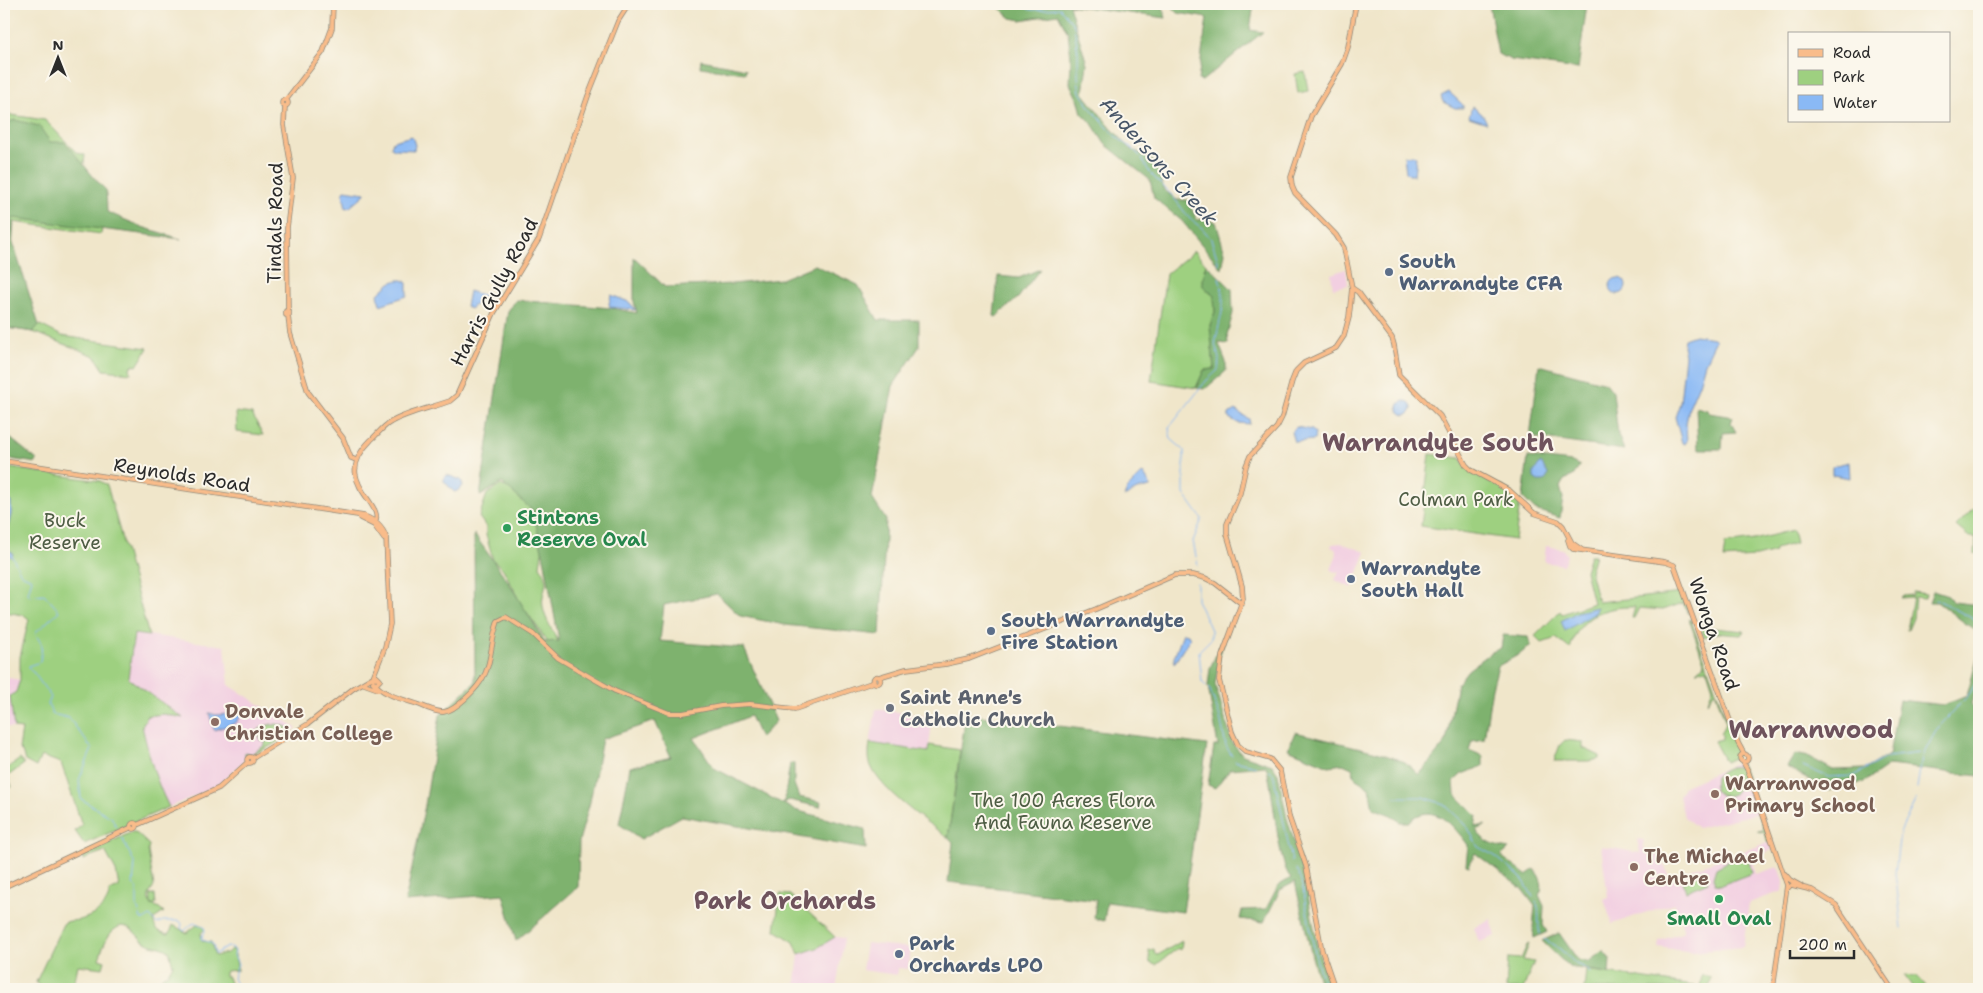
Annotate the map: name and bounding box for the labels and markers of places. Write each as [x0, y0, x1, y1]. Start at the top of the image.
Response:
place label: South Warrandyte CFA [1399, 249, 1563, 296]
marker: South Warrandyte CFA [1383, 266, 1395, 278]
place label: Stintons Reserve Oval [517, 505, 647, 552]
marker: Stintons Reserve Oval [501, 522, 513, 534]
place label: Warrandyte South Hall [1361, 556, 1481, 603]
marker: Warrandyte South Hall [1345, 573, 1357, 585]
place label: South Warrandyte Fire Station [1001, 608, 1185, 655]
marker: South Warrandyte Fire Station [985, 625, 997, 637]
place label: Saint Anne's Catholic Church [900, 685, 1056, 732]
place label: Donvale Christian College [225, 699, 393, 746]
marker: Saint Anne's Catholic Church [884, 702, 896, 714]
marker: Donvale Christian College [209, 716, 221, 728]
place label: Warranwood Primary School [1725, 771, 1876, 818]
marker: Warranwood Primary School [1709, 788, 1721, 800]
place label: The Michael Centre [1644, 844, 1765, 891]
marker: The Michael Centre [1628, 861, 1640, 873]
marker: Small Oval [1713, 893, 1725, 905]
place label: Small Oval [1667, 906, 1772, 931]
place label: Park Orchards LPO [909, 931, 1043, 978]
marker: Park Orchards LPO [893, 948, 905, 960]

